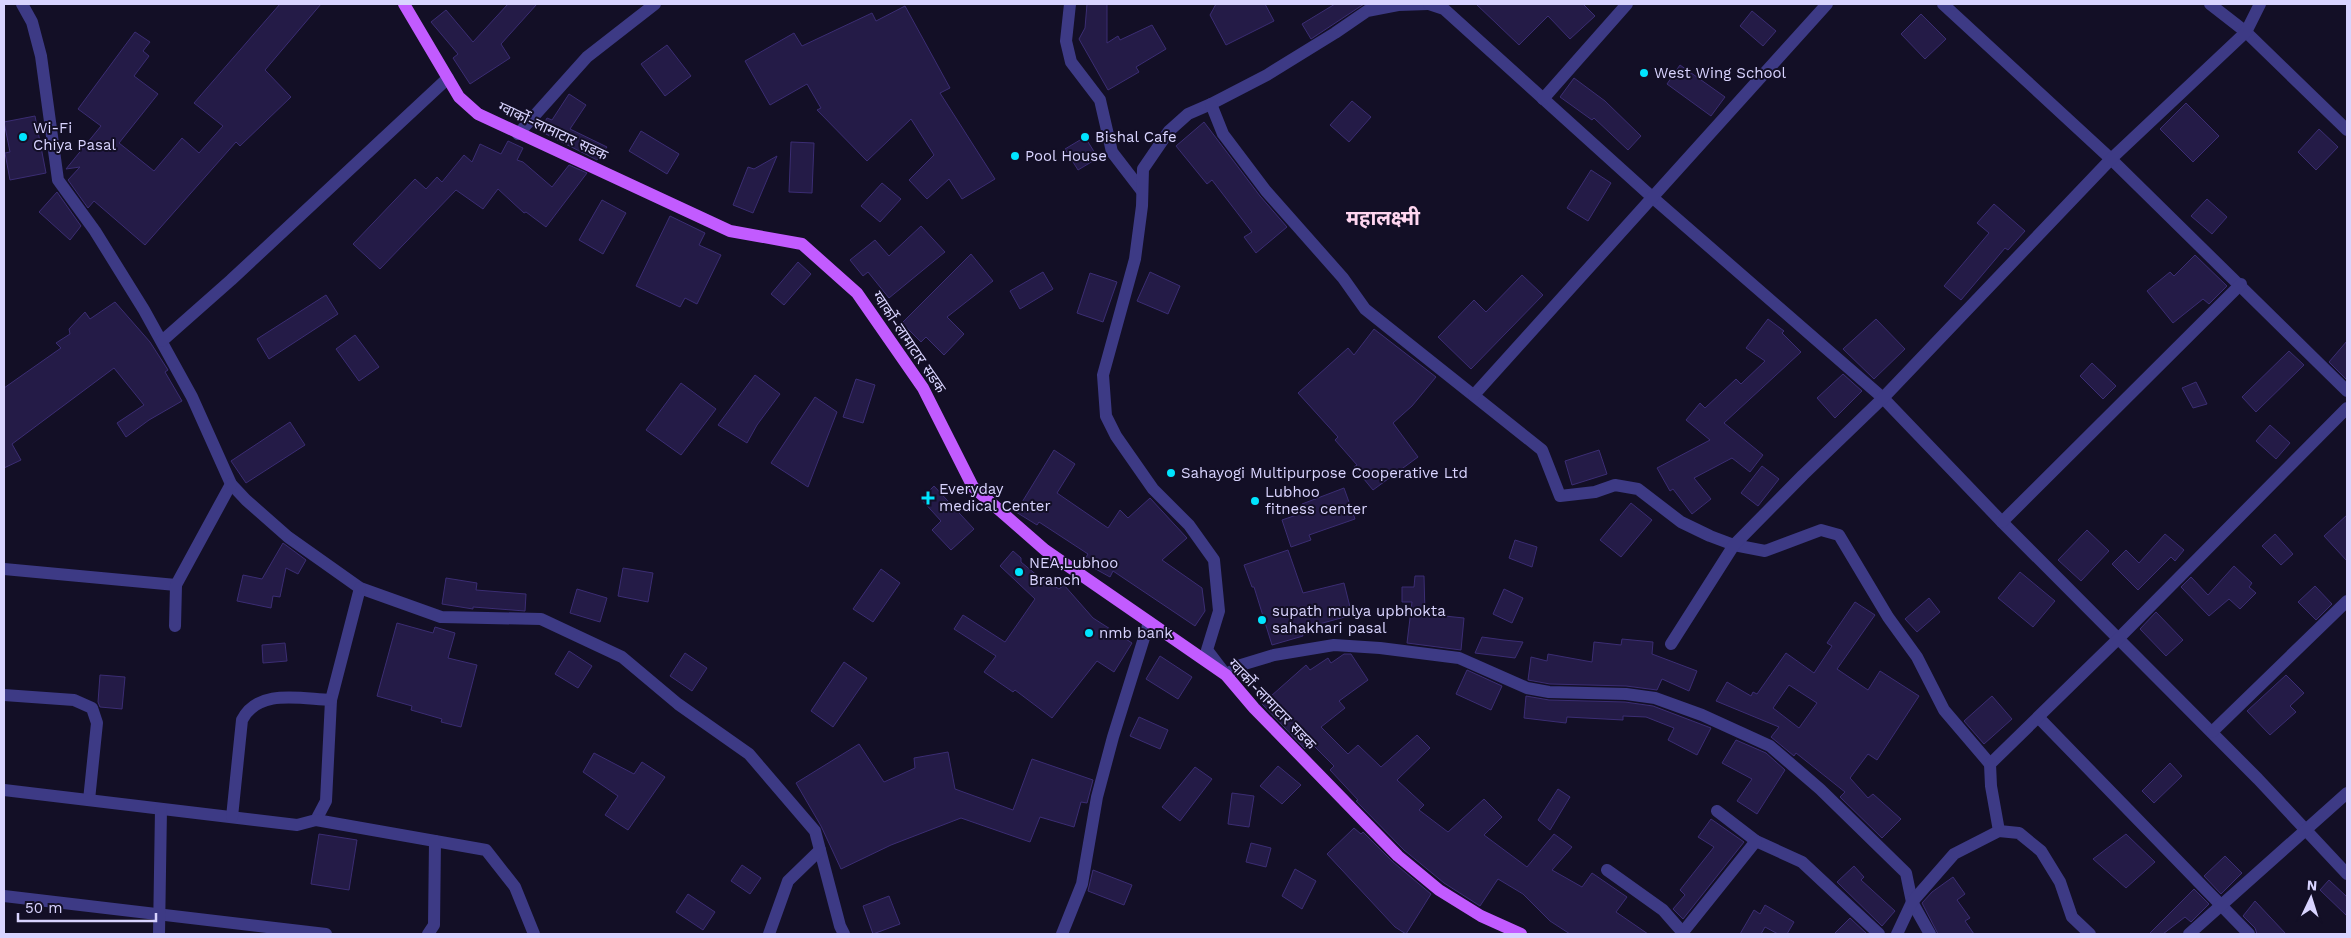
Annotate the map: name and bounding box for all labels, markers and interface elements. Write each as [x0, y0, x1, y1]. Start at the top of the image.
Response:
place label: West Wing School [1654, 64, 1787, 82]
marker: West Wing School [1638, 67, 1650, 79]
street label: ग्वार्को-लामाटार सडक [495, 98, 611, 164]
place label: Wi-Fi Chiya Pasal [33, 119, 116, 154]
place label: Bishal Cafe [1095, 128, 1177, 146]
marker: Wi-Fi Chiya Pasal [17, 131, 29, 143]
marker: Bishal Cafe [1079, 131, 1091, 143]
place label: Pool House [1025, 147, 1107, 165]
marker: Pool House [1009, 150, 1021, 162]
district label: महालक्ष्मी [1346, 206, 1421, 230]
street label: ग्वार्को-लामाटार सडक [868, 288, 950, 397]
place label: Sahayogi Multipurpose Cooperative Ltd [1181, 464, 1468, 482]
marker: Sahayogi Multipurpose Cooperative Ltd [1165, 467, 1177, 479]
place label: Everyday medical Center [939, 480, 1051, 515]
place label: Lubhoo fitness center [1265, 483, 1367, 518]
marker: Everyday medical Center [921, 491, 935, 505]
marker: Lubhoo fitness center [1249, 495, 1261, 507]
place label: NEA,Lubhoo Branch [1029, 554, 1118, 589]
marker: NEA,Lubhoo Branch [1013, 566, 1025, 578]
place label: supath mulya upbhokta sahakhari pasal [1272, 602, 1446, 637]
marker: supath mulya upbhokta sahakhari pasal [1256, 614, 1268, 626]
place label: nmb bank [1099, 624, 1173, 642]
marker: nmb bank [1083, 627, 1095, 639]
street label: ग्वार्को-लामाटार सडक [1224, 655, 1320, 753]
north arrow [2286, 873, 2336, 923]
text: N [2306, 877, 2318, 893]
scale bar [18, 890, 155, 922]
text: 50 m [25, 899, 62, 917]

